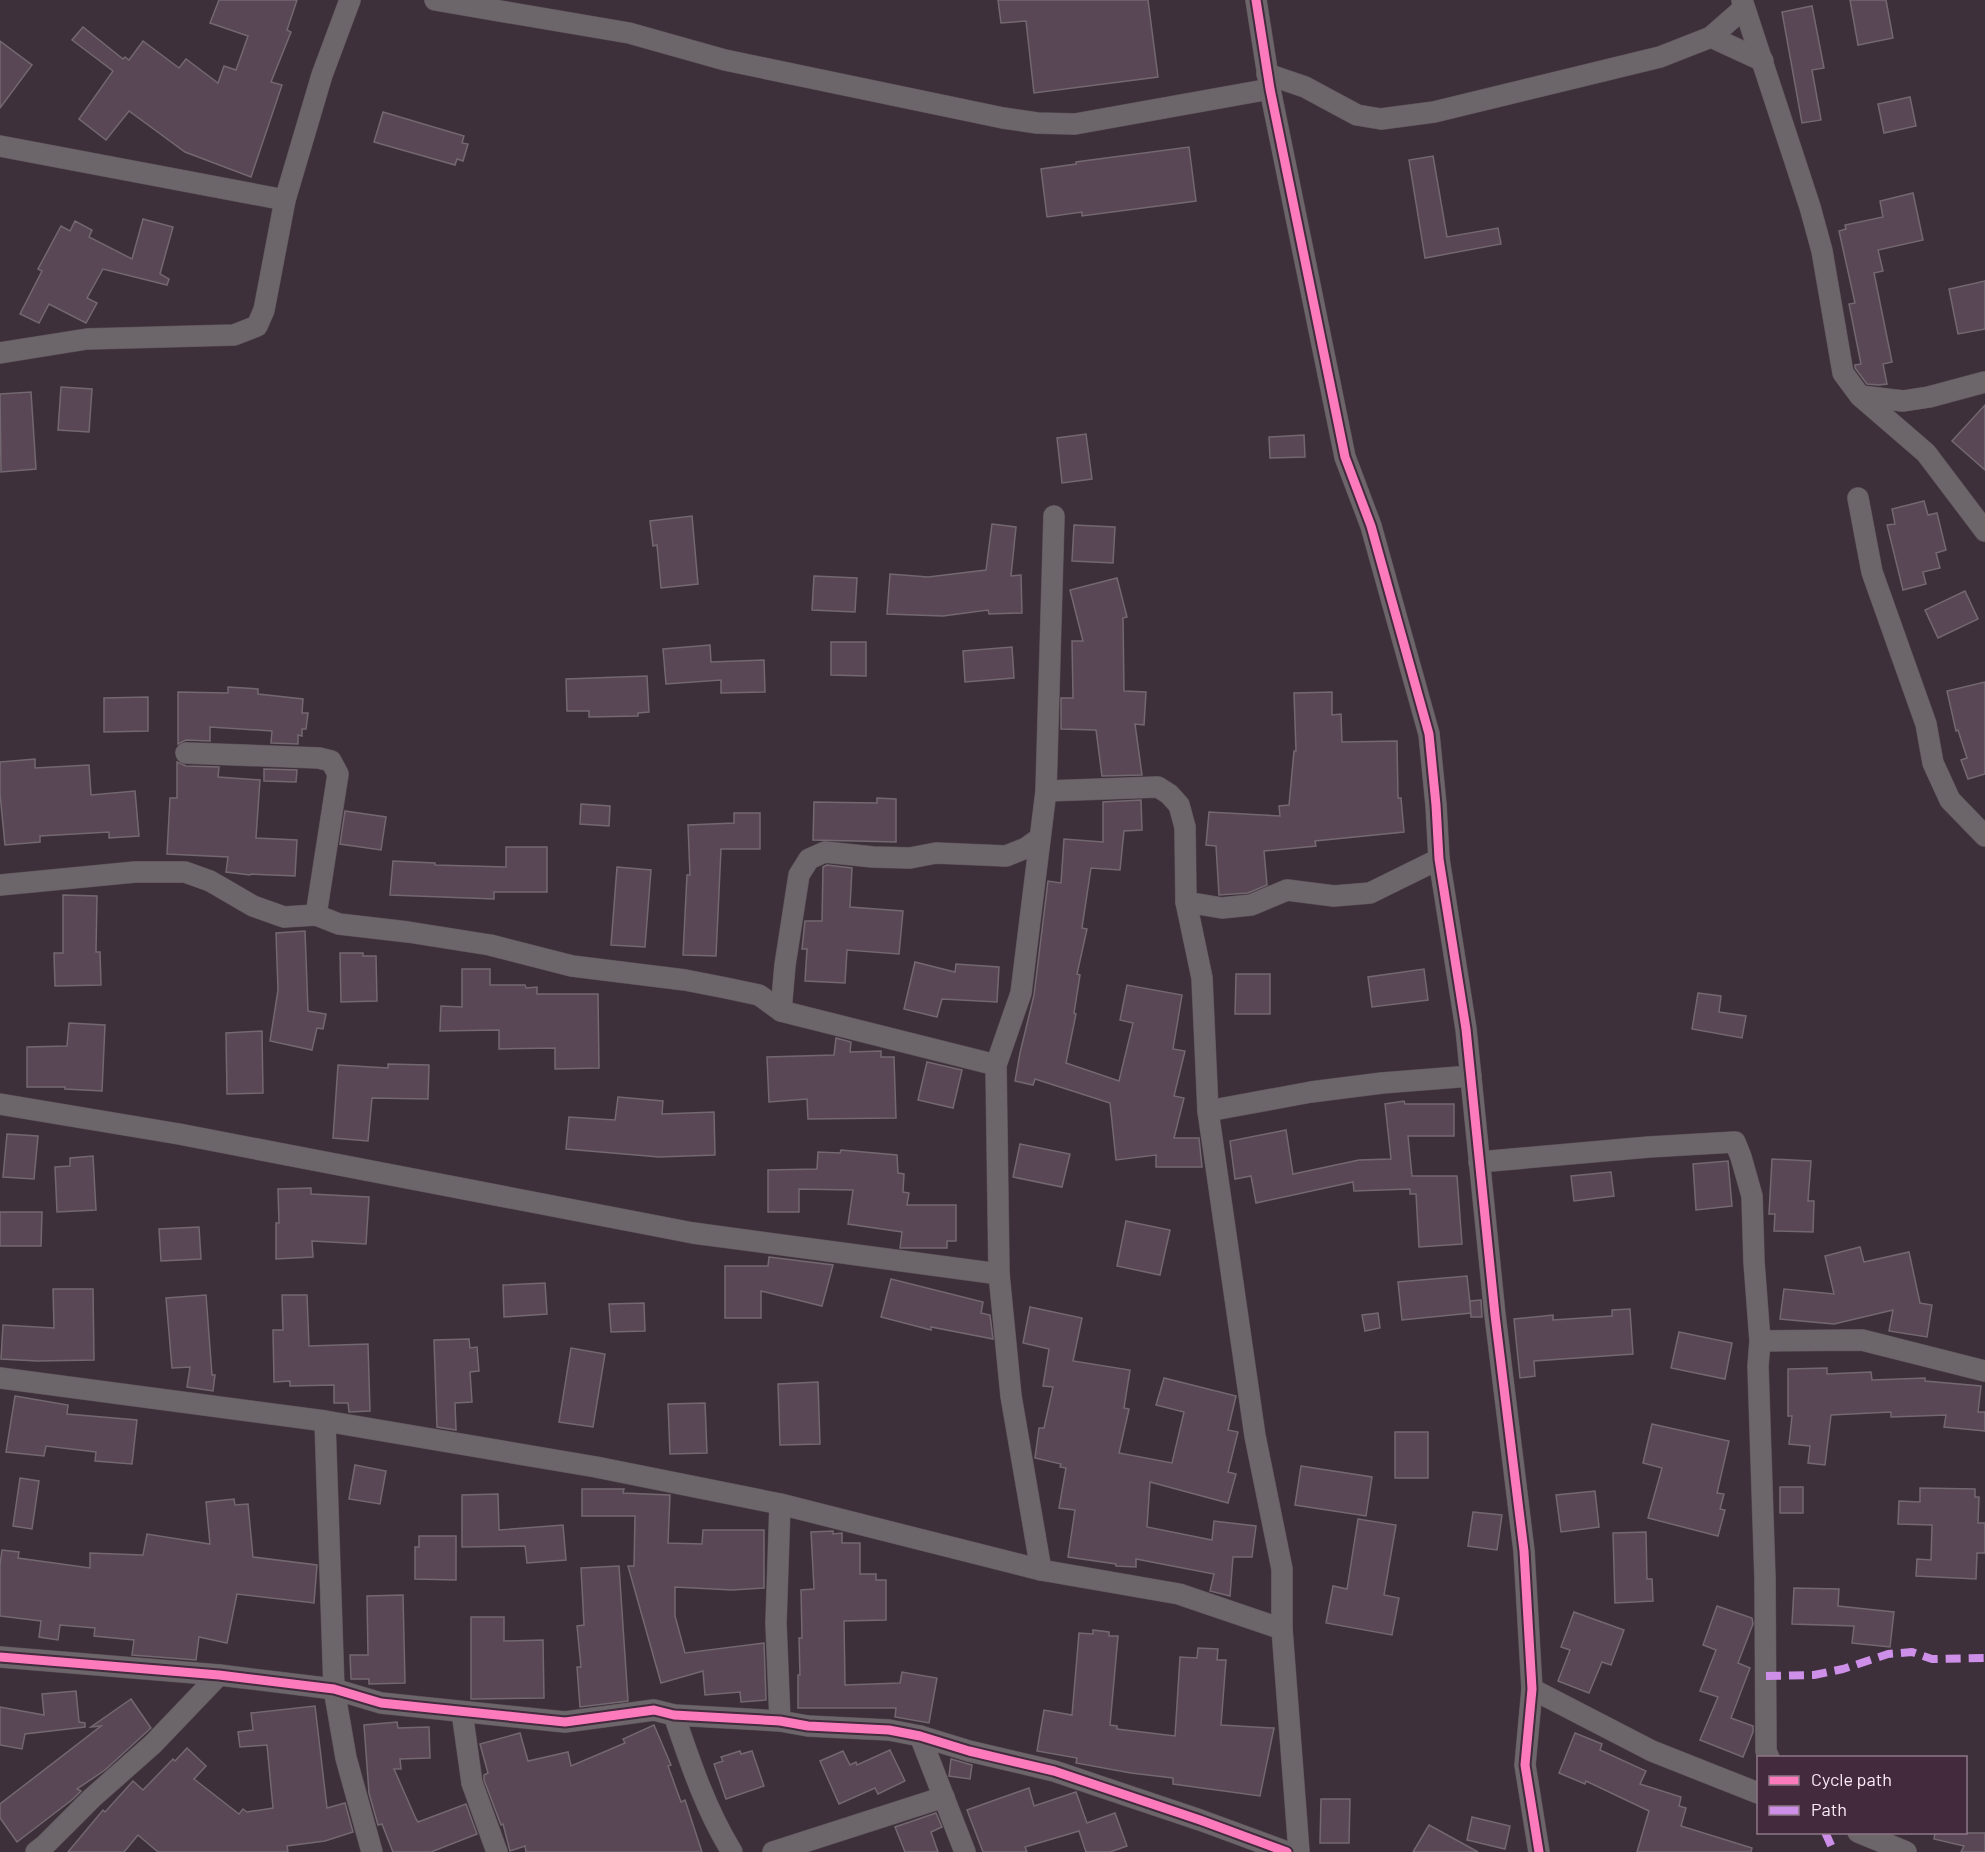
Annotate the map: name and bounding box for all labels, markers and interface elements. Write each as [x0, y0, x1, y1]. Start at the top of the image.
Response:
legend [1757, 1756, 1967, 1834]
text: Cycle path [1811, 1768, 1892, 1790]
text: Path [1811, 1798, 1847, 1820]

